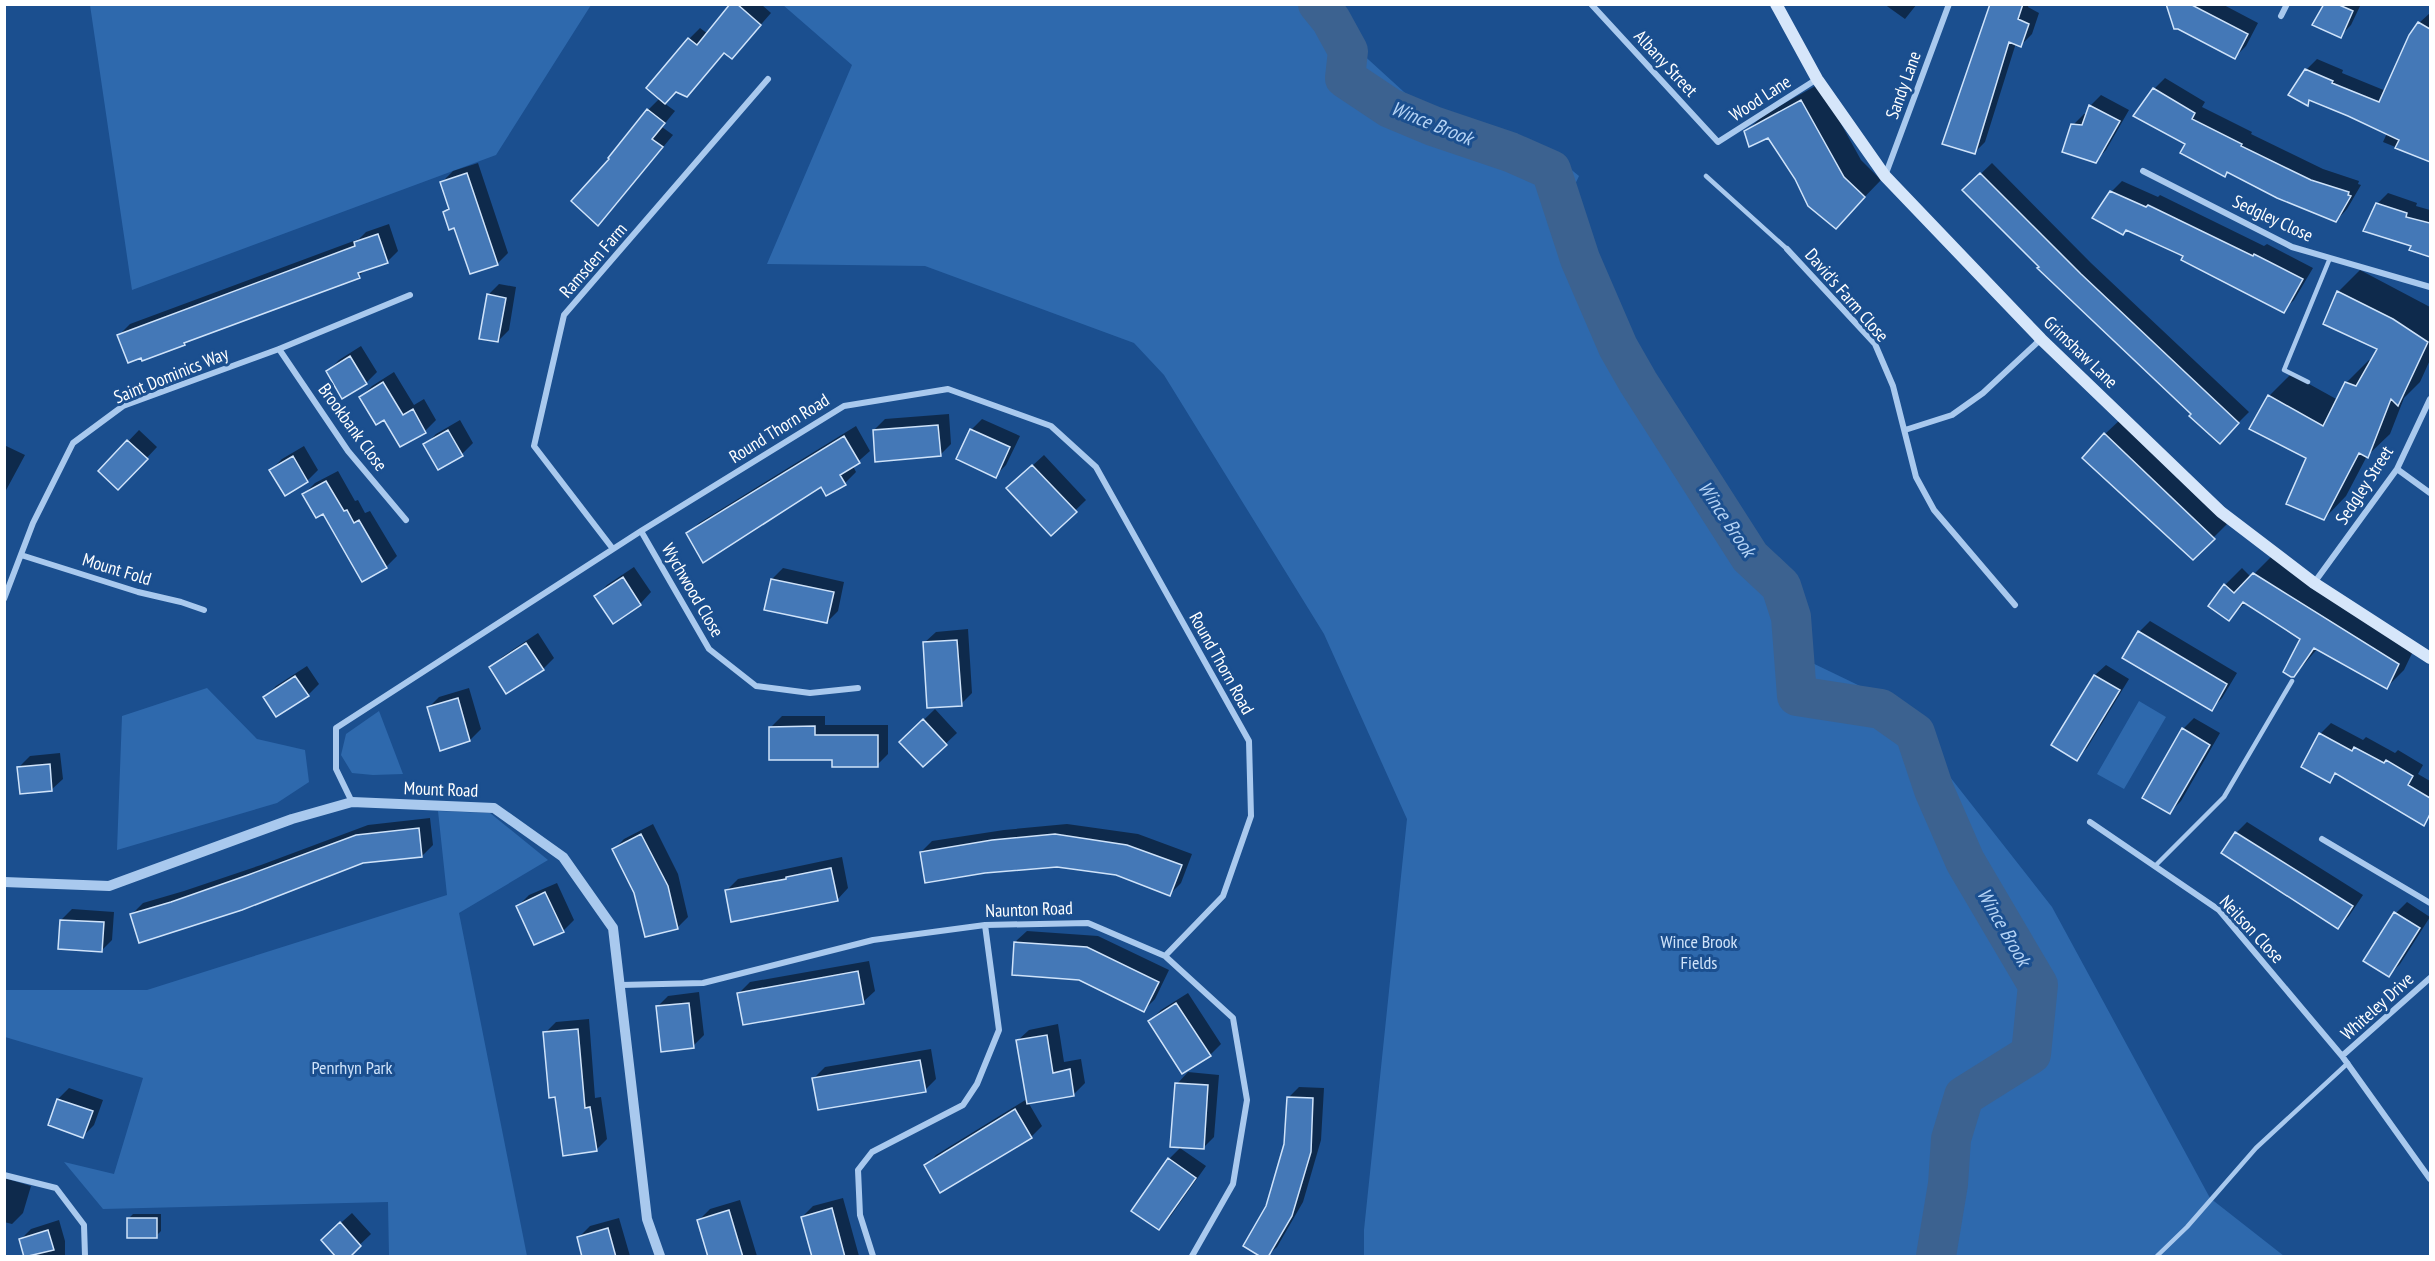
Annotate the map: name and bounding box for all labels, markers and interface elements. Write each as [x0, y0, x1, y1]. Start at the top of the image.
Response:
street label: Albany Street [1629, 25, 1703, 101]
street label: Sandy Lane [1880, 48, 1926, 122]
street label: Wood Lane [1725, 70, 1795, 126]
water label: Wince Brook [1387, 95, 1479, 152]
street label: Sedgley Close [2229, 189, 2317, 247]
street label: Ramsden Farm [554, 218, 632, 302]
street label: David's Farm Close [1800, 244, 1894, 346]
street label: Grimshaw Lane [2039, 311, 2123, 393]
street label: Saint Dominics Way [110, 341, 232, 408]
street label: Brookbank Close [313, 379, 393, 475]
street label: Round Thorn Road [725, 388, 833, 468]
street label: Sedgley Street [2330, 441, 2398, 529]
water label: Wince Brook [1692, 476, 1763, 564]
street label: Wychwood Close [657, 539, 729, 641]
street label: Mount Fold [80, 548, 154, 590]
street label: Round Thorn Road [1184, 608, 1260, 718]
street label: Mount Road [403, 776, 479, 802]
water label: Wince Brook [1971, 883, 2038, 973]
street label: Neilson Close [2215, 890, 2289, 968]
street label: Naunton Road [985, 896, 1073, 922]
park label: Wince Brook Fields [1660, 930, 1738, 974]
street label: Whiteley Drive [2336, 967, 2418, 1045]
park label: Penrhyn Park [311, 1056, 393, 1079]

